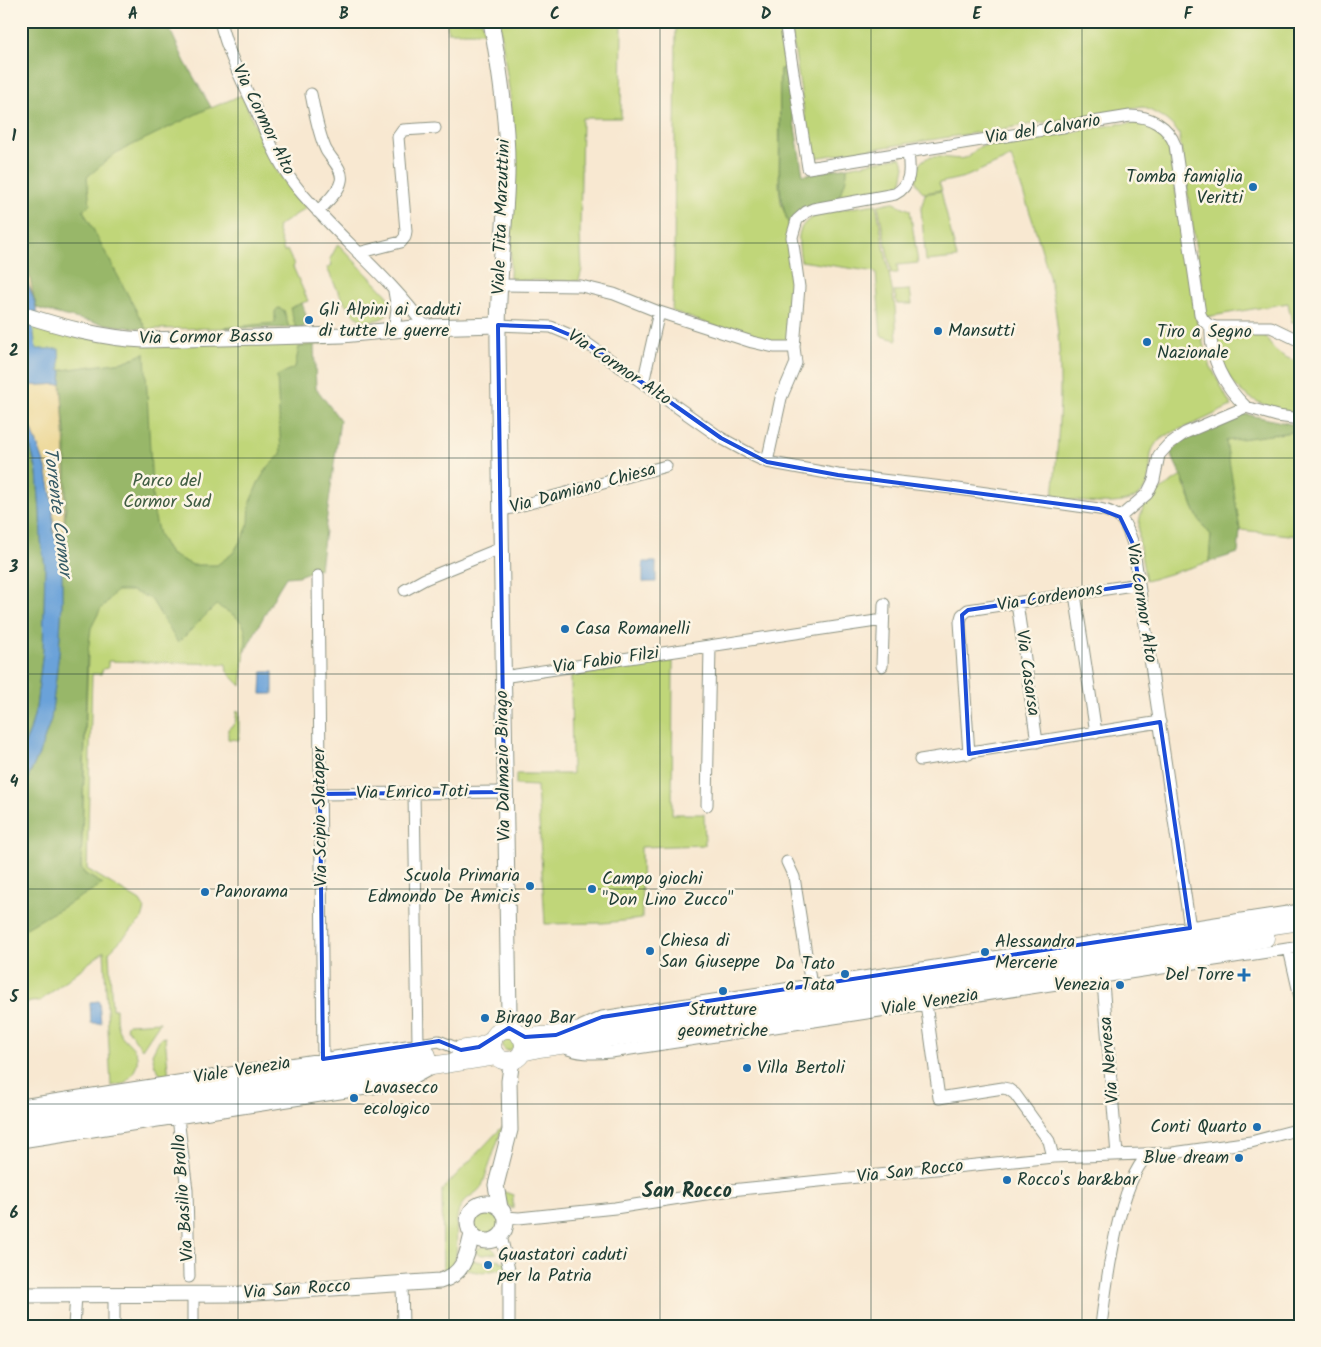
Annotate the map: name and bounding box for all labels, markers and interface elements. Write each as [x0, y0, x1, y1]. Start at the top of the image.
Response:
text: A [128, 2, 138, 27]
text: B [339, 2, 349, 27]
text: C [550, 2, 560, 27]
text: D [761, 2, 772, 27]
text: E [973, 2, 983, 27]
text: F [1184, 2, 1194, 27]
street label: Via Cormor Alto [224, 59, 302, 181]
street label: Via del Calvario [983, 107, 1103, 153]
text: 1 [12, 124, 17, 149]
street label: Viale Tita Marzuttini [485, 138, 519, 295]
place label: Tomba famiglia Veritti [1126, 163, 1244, 213]
marker: Tomba famiglia Veritti [1247, 181, 1259, 193]
place label: Gli Alpini ai caduti di tutte le guerre [319, 296, 461, 346]
marker: Gli Alpini ai caduti di tutte le guerre [303, 314, 315, 326]
place label: Mansutti [948, 317, 1015, 346]
place label: Tiro a Segno Nazionale [1157, 318, 1252, 368]
street label: Via Cormor Basso [139, 322, 273, 354]
street label: Via Cormor Alto [561, 322, 677, 414]
marker: Mansutti [932, 325, 944, 337]
marker: Tiro a Segno Nazionale [1141, 336, 1153, 348]
text: 2 [9, 339, 19, 364]
water label: Torrente Cormor [34, 446, 80, 582]
street label: Via Damiano Chiesa [507, 456, 659, 522]
park label: Parco del Cormor Sud [123, 467, 212, 517]
street label: Via Cormor Alto [1117, 541, 1165, 665]
text: 3 [9, 555, 19, 580]
street label: Via Cordenons [995, 575, 1105, 621]
place label: Casa Romanelli [575, 615, 691, 644]
marker: Casa Romanelli [559, 623, 571, 635]
street label: Via Casarsa [1007, 628, 1047, 718]
street label: Via Fabio Filzi [551, 639, 662, 683]
street label: Via Dalmazio Birago [488, 690, 520, 842]
street label: Via Scipio Slataper [305, 746, 337, 887]
text: 4 [10, 770, 19, 795]
street label: Via Enrico Toti [356, 778, 469, 808]
place label: Scuola Primaria Edmondo De Amicis [368, 862, 520, 912]
place label: Campo giochi "Don Lino Zucco" [602, 865, 734, 915]
place label: Panorama [215, 878, 288, 907]
marker: Scuola Primaria Edmondo De Amicis [524, 880, 536, 892]
marker: Campo giochi "Don Lino Zucco" [586, 883, 598, 895]
marker: Panorama [199, 886, 211, 898]
place label: Chiesa di San Giuseppe [660, 927, 760, 977]
place label: Alessandra Mercerie [995, 928, 1075, 978]
marker: Chiesa di San Giuseppe [644, 945, 656, 957]
marker: Alessandra Mercerie [979, 946, 991, 958]
place label: Da Tato a Tata [775, 950, 835, 1000]
place label: Del Torre [1165, 961, 1234, 990]
marker: Da Tato a Tata [839, 968, 851, 980]
marker: Del Torre [1238, 969, 1250, 981]
place label: Venezia [1054, 971, 1110, 1000]
marker: Venezia [1114, 979, 1126, 991]
street label: Viale Venezia [879, 981, 981, 1025]
text: 5 [9, 985, 20, 1010]
marker: Strutture geometriche [717, 985, 729, 997]
place label: Strutture geometriche [677, 996, 768, 1046]
place label: Birago Bar [495, 1004, 576, 1033]
marker: Birago Bar [479, 1012, 491, 1024]
street label: Via Nervesa [1092, 1015, 1128, 1105]
street label: Viale Venezia [191, 1049, 293, 1093]
place label: Villa Bertoli [757, 1054, 845, 1083]
marker: Villa Bertoli [741, 1062, 753, 1074]
place label: Lavasecco ecologico [364, 1074, 438, 1124]
marker: Lavasecco ecologico [348, 1092, 360, 1104]
place label: Conti Quarto [1150, 1113, 1247, 1142]
marker: Conti Quarto [1251, 1121, 1263, 1133]
street label: Via Basilio Brollo [165, 1133, 203, 1263]
place label: Blue dream [1143, 1144, 1229, 1173]
street label: Via San Rocco [855, 1152, 965, 1192]
marker: Blue dream [1233, 1152, 1245, 1164]
place label: Rocco's bar&bar [1017, 1166, 1139, 1195]
marker: Rocco's bar&bar [1001, 1174, 1013, 1186]
district label: San Rocco [642, 1176, 732, 1208]
text: 6 [10, 1201, 19, 1226]
place label: Guastatori caduti per la Patria [497, 1241, 628, 1291]
marker: Guastatori caduti per la Patria [482, 1259, 494, 1271]
street label: Via San Rocco [243, 1272, 351, 1308]

